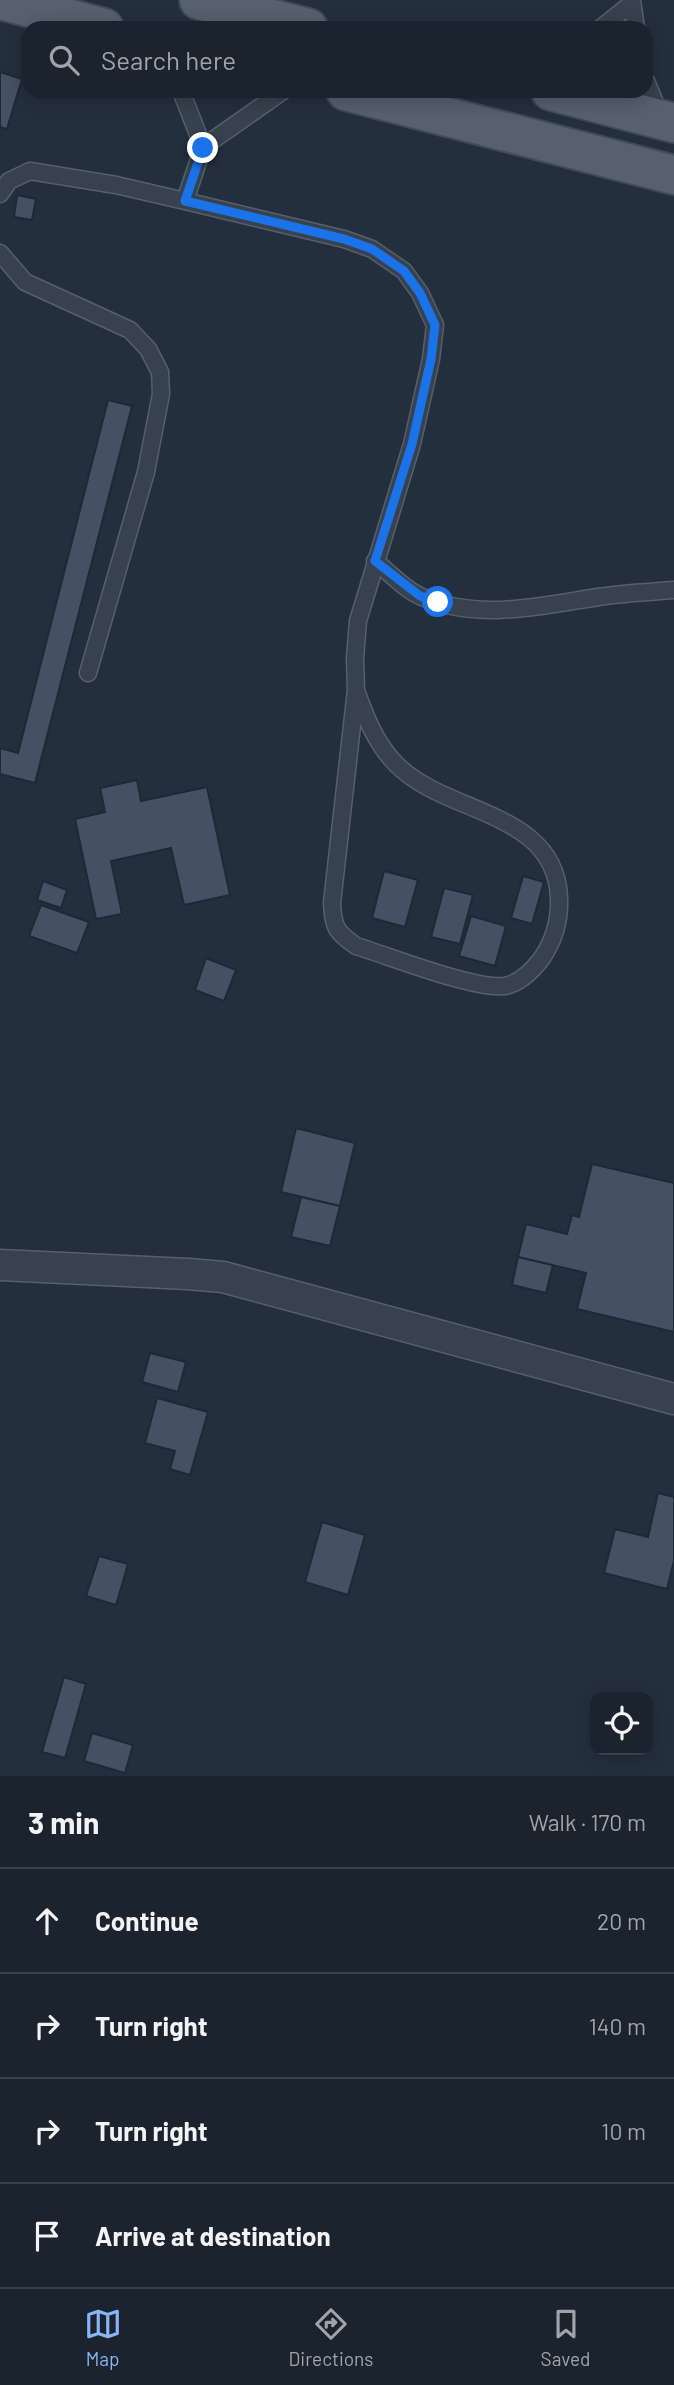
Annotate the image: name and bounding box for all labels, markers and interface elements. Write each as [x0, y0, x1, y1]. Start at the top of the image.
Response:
search box [21, 21, 653, 98]
icon: search [45, 41, 83, 79]
text: Search here [101, 44, 236, 75]
route end [187, 132, 218, 163]
route start [422, 586, 453, 617]
map controls [590, 1692, 653, 1755]
button: locate [590, 1692, 653, 1755]
text: 3 min [28, 1804, 99, 1840]
text: Walk · 170 m [529, 1808, 646, 1836]
icon: ahead [28, 1902, 66, 1940]
text: Continue [95, 1905, 199, 1936]
text: 20 m [597, 1907, 646, 1935]
icon: right [28, 2007, 66, 2045]
text: Turn right [95, 2010, 208, 2041]
text: 140 m [589, 2012, 646, 2040]
icon: right [28, 2112, 66, 2150]
text: Turn right [95, 2115, 208, 2146]
text: 10 m [601, 2117, 646, 2145]
icon: arrive [28, 2217, 66, 2255]
text: Arrive at destination [95, 2220, 331, 2251]
tab: Map [84, 2305, 122, 2370]
tab: Directions [289, 2305, 374, 2370]
tab: Saved [541, 2305, 590, 2370]

